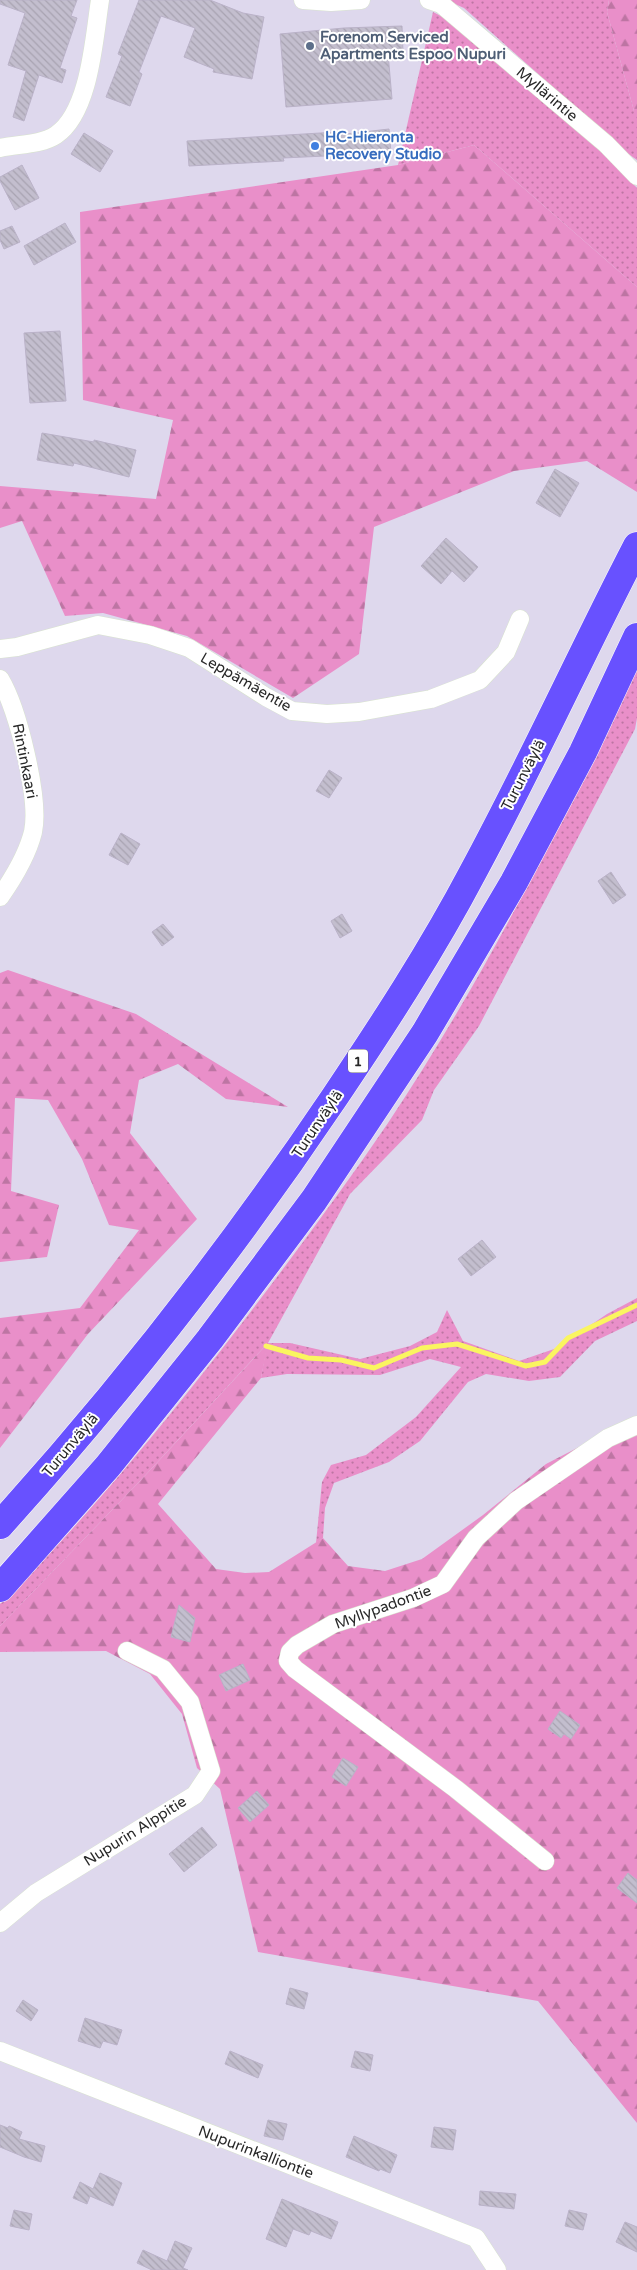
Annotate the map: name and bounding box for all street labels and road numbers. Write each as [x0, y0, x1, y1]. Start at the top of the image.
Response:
street label: Myllärintie [513, 63, 581, 125]
street label: Leppämäentie [197, 649, 295, 715]
street label: Rintinkaari [9, 722, 41, 800]
street label: Turunväylä [497, 736, 549, 814]
road number: 1 [348, 1050, 368, 1072]
street label: Turunväylä [288, 1087, 346, 1161]
street label: Turunväylä [38, 1409, 102, 1481]
street label: Myllypadontie [332, 1581, 434, 1633]
street label: Nupurin Alppitie [80, 1792, 190, 1870]
street label: Nupurinkalliontie [196, 2122, 316, 2182]

